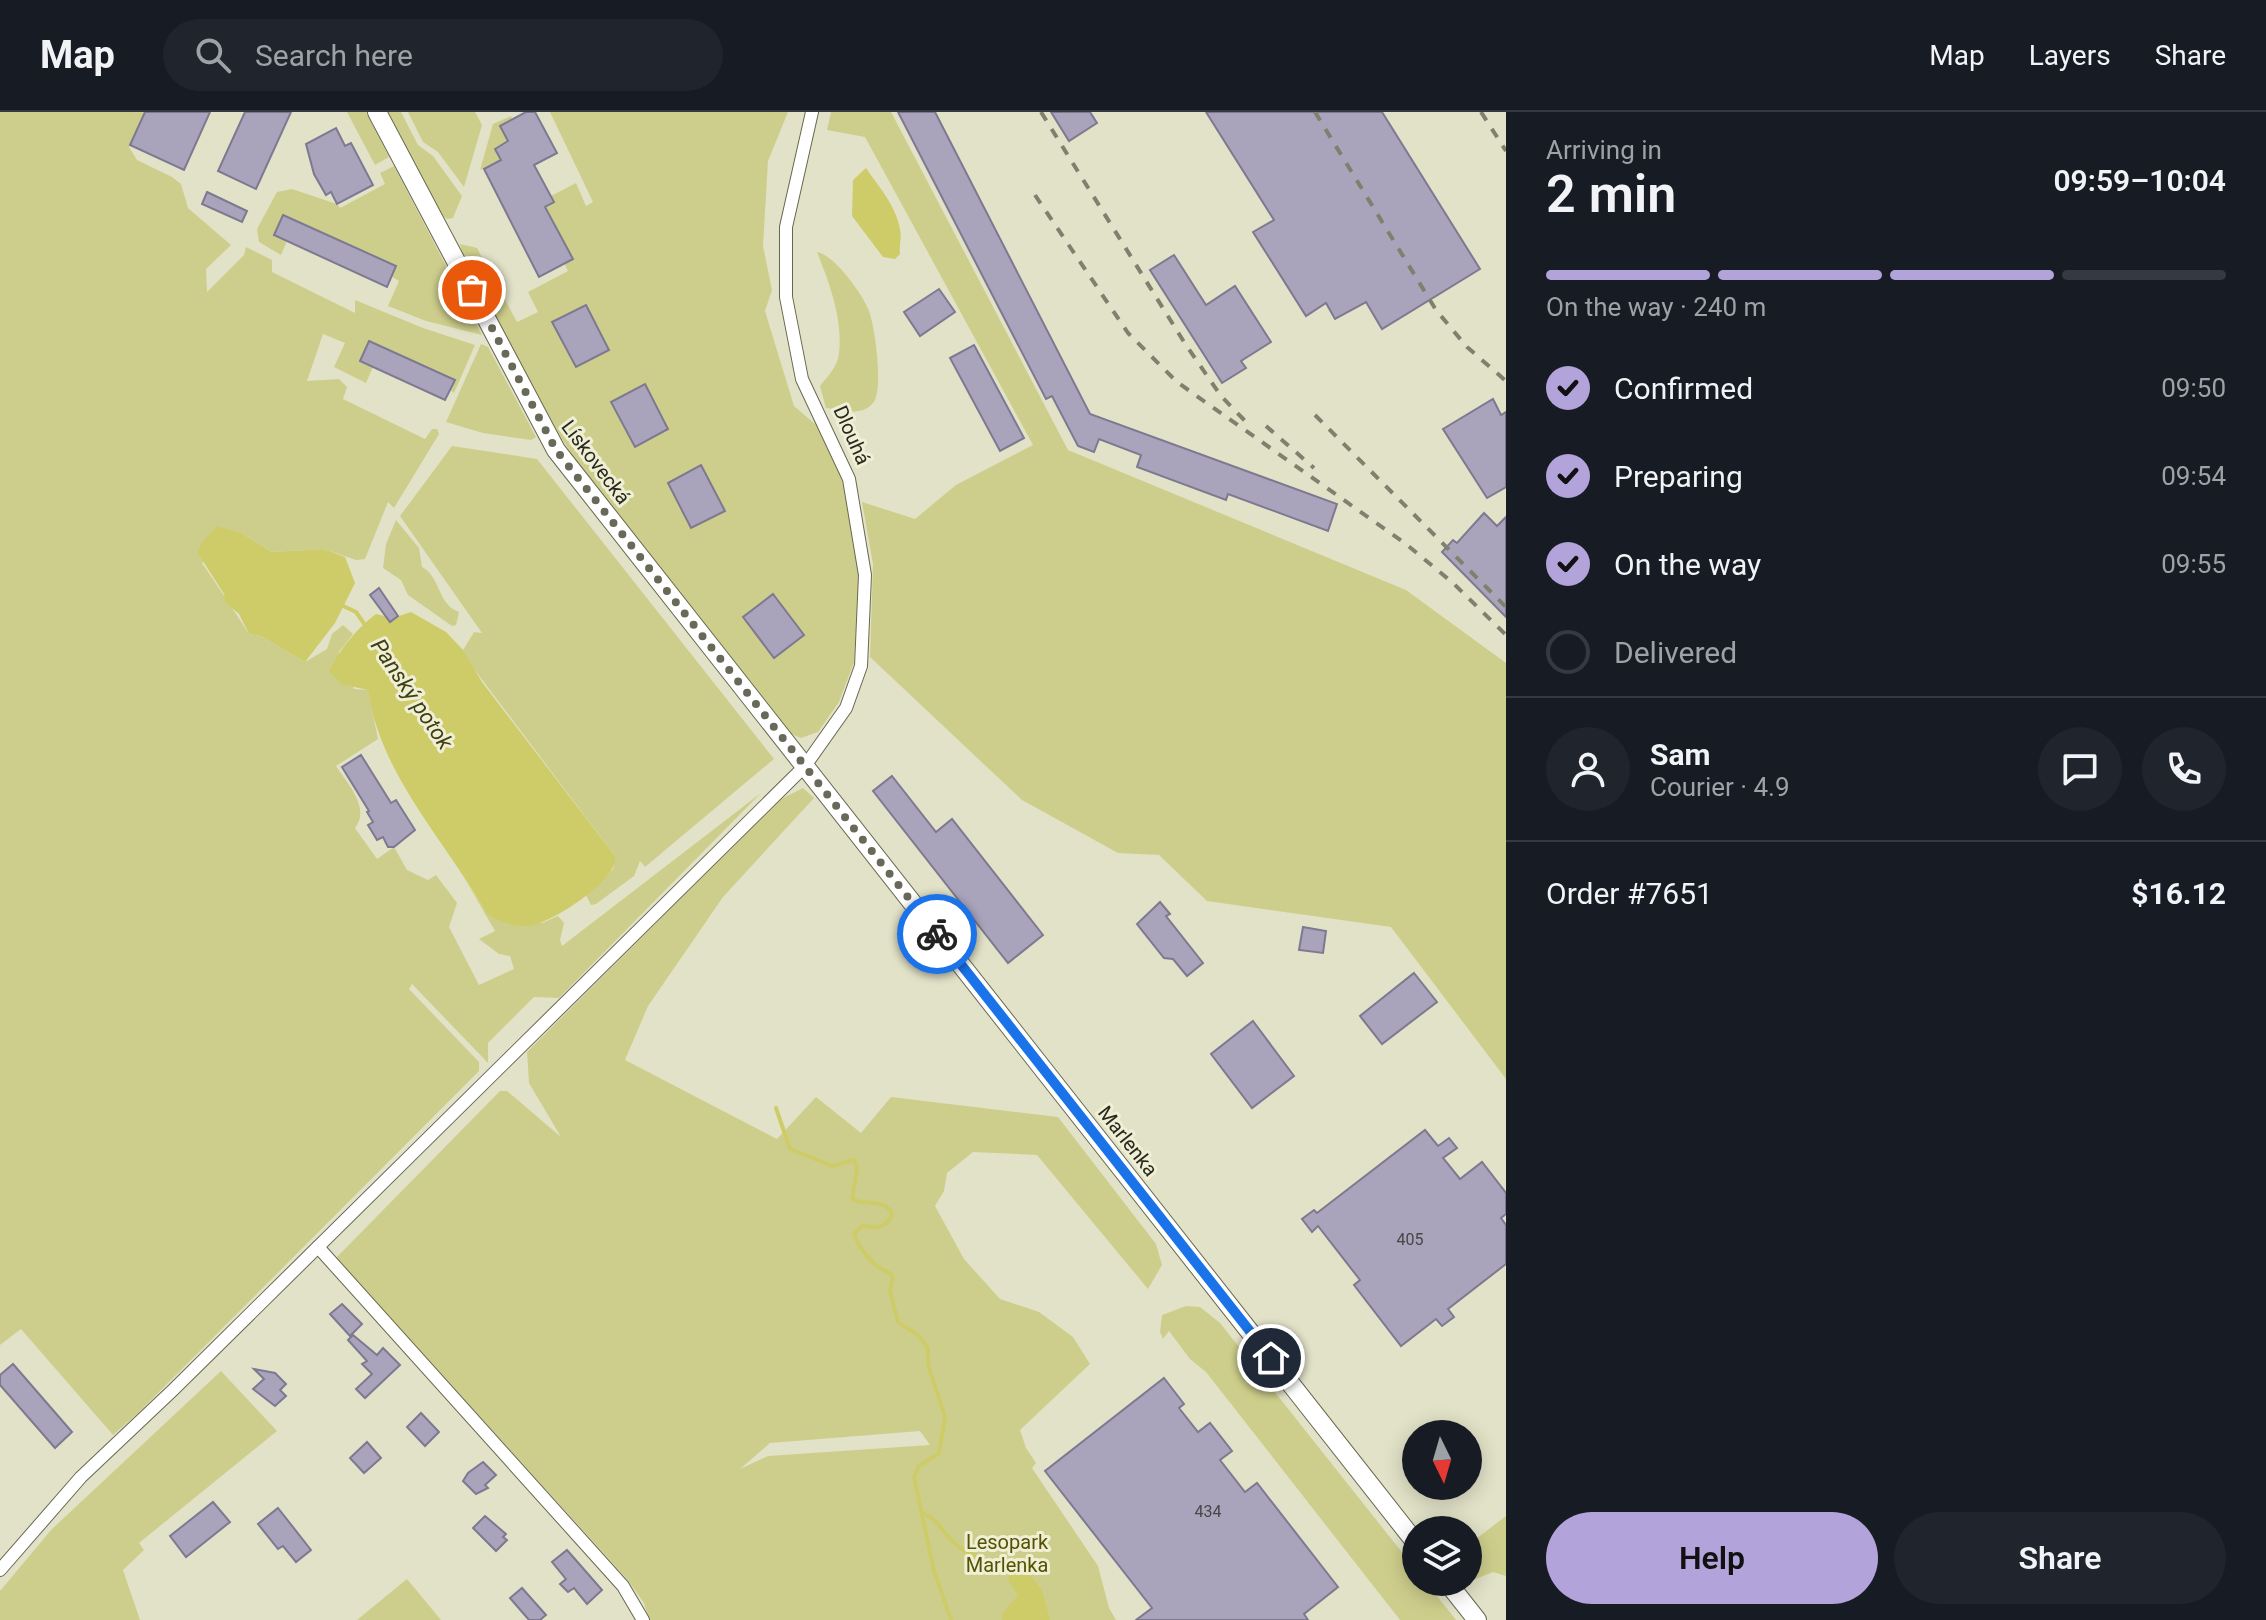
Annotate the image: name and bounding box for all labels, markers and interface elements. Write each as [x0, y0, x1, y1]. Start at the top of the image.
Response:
search box [163, 19, 723, 91]
text: Map [40, 33, 115, 77]
icon: search [191, 33, 235, 77]
text: Search here [255, 38, 413, 73]
text: Map [1929, 39, 1985, 72]
text: Layers [2029, 39, 2111, 72]
text: Share [2155, 39, 2226, 72]
text: Arriving in [1546, 135, 1662, 165]
text: 09:59–10:04 [2053, 163, 2226, 198]
text: 2 min [1546, 164, 1676, 225]
pin [438, 256, 506, 324]
icon: bag [450, 268, 494, 312]
text: On the way · 240 m [1546, 292, 1766, 322]
icon: check [1546, 366, 1590, 410]
text: Confirmed [1614, 371, 1753, 406]
text: 09:50 [2161, 373, 2226, 403]
street label: Dlouhá [828, 402, 876, 468]
street label: Lískovecká [557, 415, 635, 509]
icon: check [1546, 454, 1590, 498]
text: Preparing [1614, 459, 1743, 494]
text: 09:54 [2161, 461, 2226, 491]
icon: check [1546, 542, 1590, 586]
text: On the way [1614, 547, 1761, 582]
text: 09:55 [2161, 549, 2226, 579]
water label: Panský potok [366, 634, 459, 755]
text: Delivered [1614, 635, 1737, 670]
button: person [1546, 727, 1630, 811]
button: chat [2038, 727, 2122, 811]
button: phone [2142, 727, 2226, 811]
text: Sam [1650, 737, 1711, 772]
text: Courier · 4.9 [1650, 772, 1790, 802]
text: Order #7651 [1546, 876, 1713, 911]
text: $16.12 [2131, 876, 2226, 911]
courier [897, 894, 977, 974]
icon: bike [915, 912, 959, 956]
street label: Marlenka [1093, 1101, 1163, 1181]
house number: 405 [1397, 1230, 1423, 1249]
pin [1237, 1324, 1305, 1392]
icon: home [1249, 1336, 1293, 1380]
north arrow [1402, 1420, 1482, 1500]
map controls [1402, 1420, 1482, 1596]
house number: 434 [1195, 1502, 1221, 1521]
button: Help [1546, 1512, 1878, 1604]
button: Share [1894, 1512, 2226, 1604]
button: layers [1402, 1516, 1482, 1596]
park label: Lesopark Marlenka [966, 1530, 1049, 1577]

